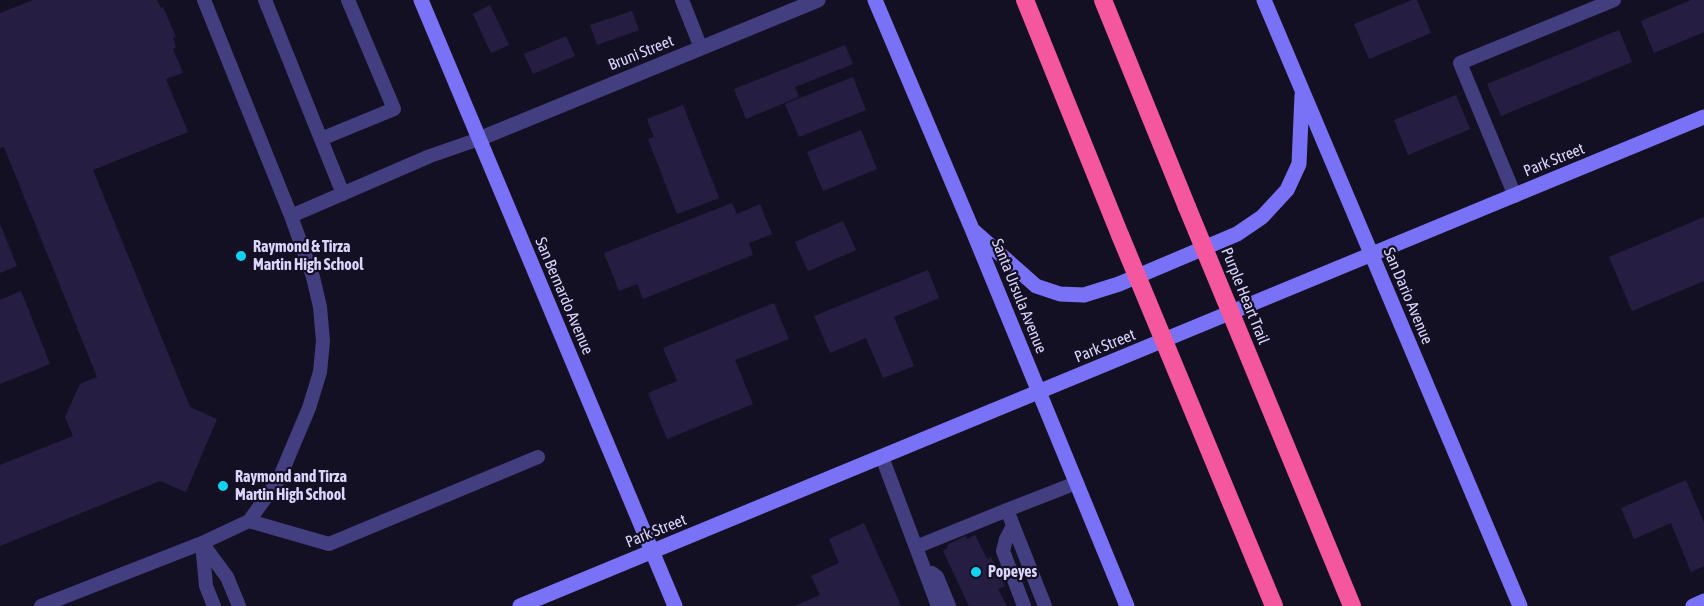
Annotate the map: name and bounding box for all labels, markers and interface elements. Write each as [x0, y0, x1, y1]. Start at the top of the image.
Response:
street label: Bruni Street [606, 31, 676, 75]
street label: Park Street [1521, 139, 1587, 181]
street label: San Bernardo Avenue [531, 235, 597, 357]
street label: Santa Ursula Avenue [987, 236, 1051, 356]
place label: Raymond & Tirza Martin High School [253, 237, 363, 275]
street label: Purple Heart Trail [1217, 245, 1273, 347]
street label: San Dario Avenue [1379, 245, 1437, 347]
marker: Raymond & Tirza Martin High School [234, 249, 248, 263]
street label: Park Street [1072, 325, 1138, 367]
place label: Raymond and Tirza Martin High School [235, 467, 347, 505]
marker: Raymond and Tirza Martin High School [216, 479, 230, 493]
street label: Park Street [623, 510, 689, 552]
place label: Popeyes [988, 562, 1037, 582]
marker: Popeyes [969, 565, 983, 579]

